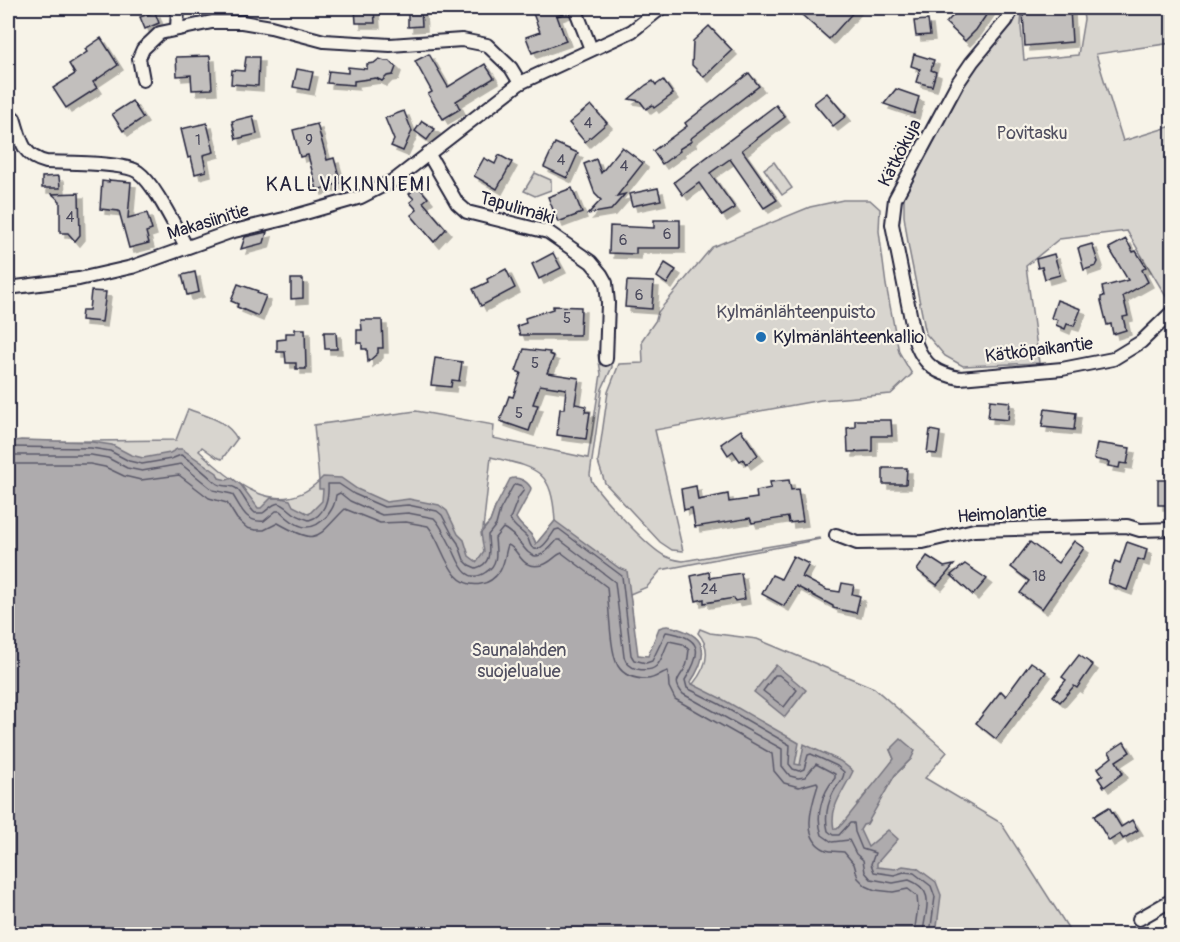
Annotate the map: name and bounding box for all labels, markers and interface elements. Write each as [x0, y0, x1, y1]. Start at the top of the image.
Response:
house number: 4 [584, 114, 593, 133]
street label: Kätkökuja [873, 115, 927, 191]
park label: Povitasku [996, 122, 1068, 145]
house number: 1 [195, 131, 201, 150]
house number: 9 [305, 131, 313, 150]
house number: 4 [557, 151, 566, 170]
house number: 4 [620, 157, 629, 176]
district label: KALLVIKINNIEMI [265, 172, 433, 197]
street label: Tapulimäki [477, 186, 557, 230]
street label: Makasiinitie [164, 199, 252, 245]
house number: 4 [66, 208, 75, 227]
house number: 6 [663, 225, 671, 244]
house number: 6 [619, 231, 627, 250]
house number: 6 [635, 286, 643, 305]
park label: Kylmänlähteenpuisto [716, 301, 876, 324]
house number: 5 [563, 309, 571, 328]
place label: Kylmänlähteenkallio [773, 326, 924, 349]
marker: Kylmänlähteenkallio [754, 330, 768, 344]
street label: Kätköpaikantie [984, 332, 1095, 368]
house number: 5 [531, 354, 539, 373]
house number: 5 [515, 404, 523, 423]
street label: Heimolantie [957, 499, 1048, 529]
house number: 18 [1032, 567, 1046, 586]
house number: 24 [700, 580, 718, 599]
park label: Saunalahden suojelualue [472, 639, 566, 683]

